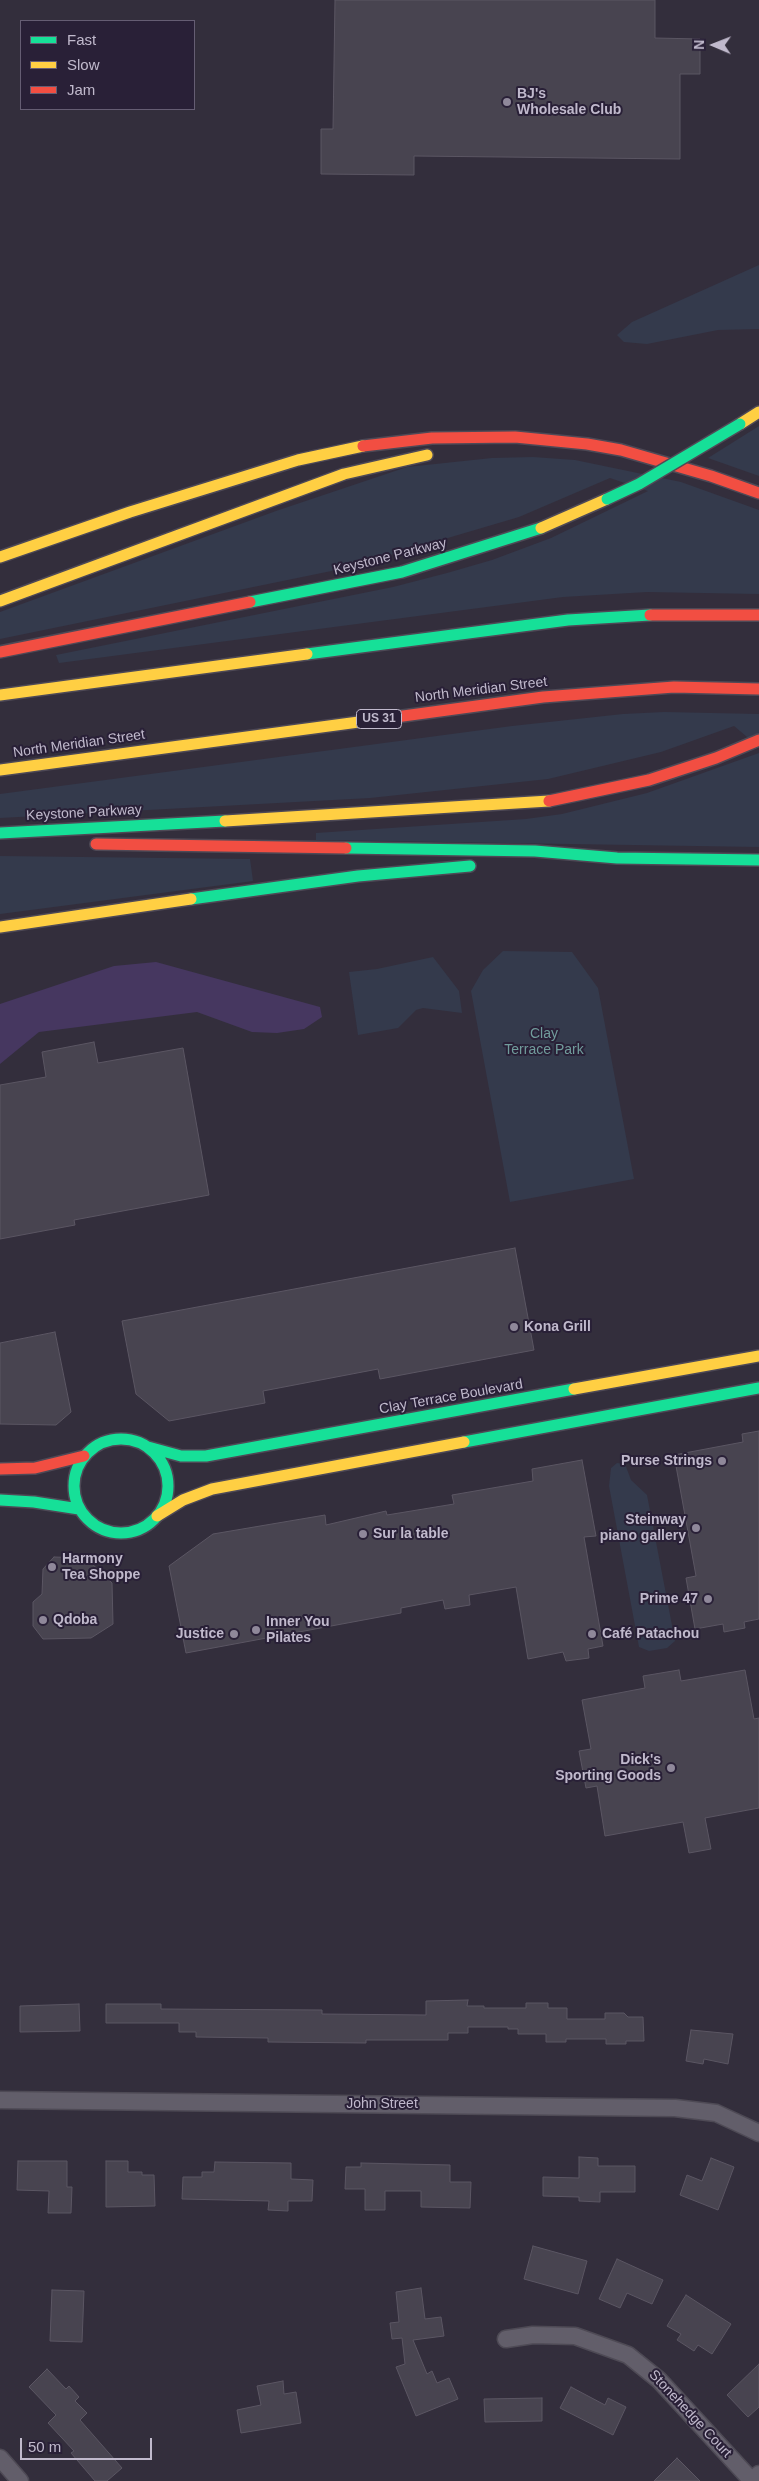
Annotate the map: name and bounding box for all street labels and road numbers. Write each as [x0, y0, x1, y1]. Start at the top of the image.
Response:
street label: Keystone Parkway [332, 535, 448, 579]
street label: North Meridian Street [414, 674, 548, 706]
road number: US 31 [356, 710, 402, 729]
street label: North Meridian Street [12, 726, 146, 762]
street label: Keystone Parkway [26, 802, 142, 824]
street label: Clay Terrace Boulevard [378, 1376, 524, 1418]
street label: John Street [346, 2096, 418, 2112]
street label: Stonehedge Court [645, 2367, 735, 2461]

